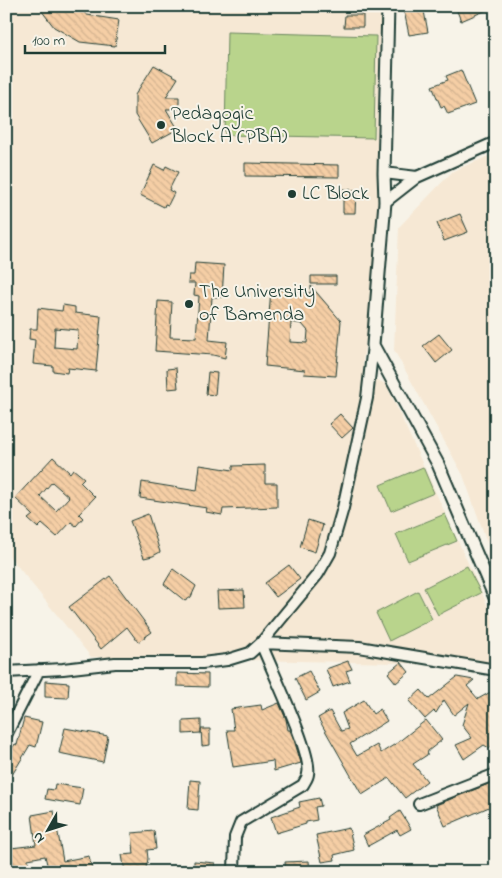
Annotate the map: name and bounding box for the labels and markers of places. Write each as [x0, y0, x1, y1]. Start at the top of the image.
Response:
place label: Pedagogic Block A (PBA) [170, 100, 288, 152]
marker: Pedagogic Block A (PBA) [155, 119, 167, 131]
place label: LC Block [302, 180, 369, 209]
marker: LC Block [286, 188, 298, 200]
place label: The University of Bamenda [199, 278, 315, 330]
marker: The University of Bamenda [183, 298, 195, 310]

